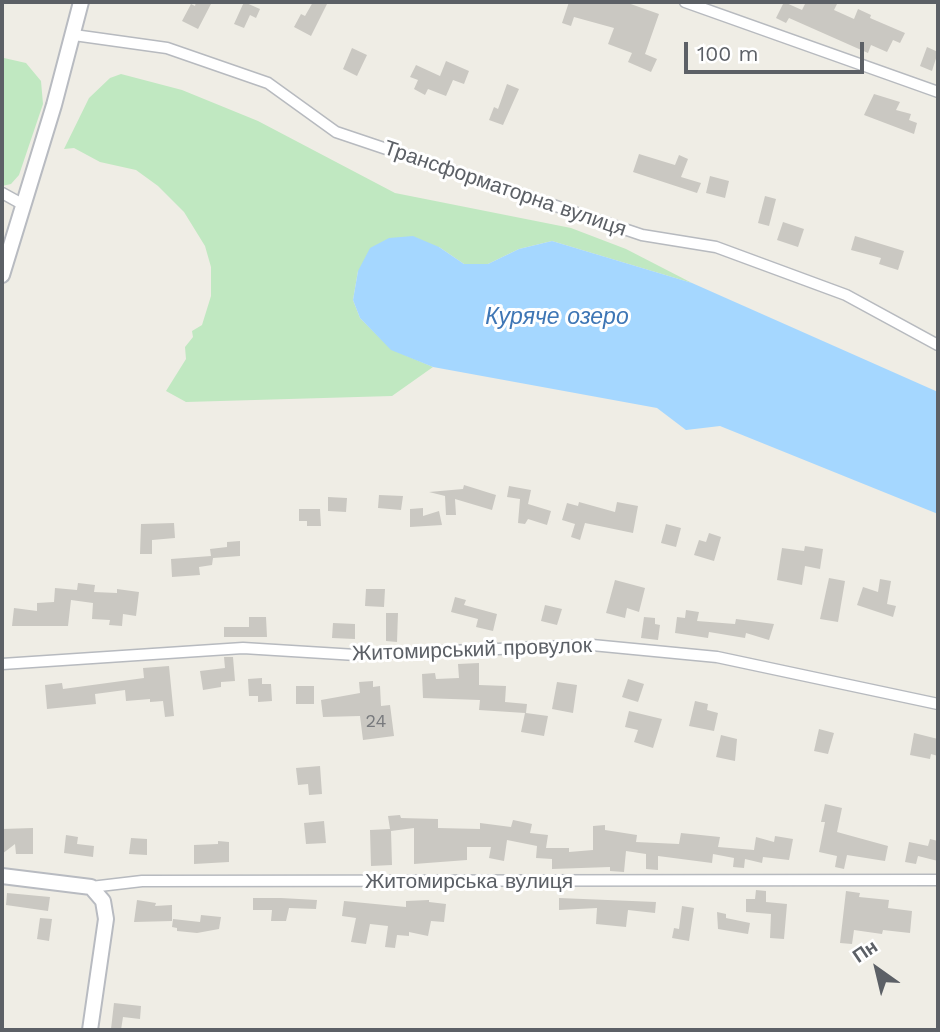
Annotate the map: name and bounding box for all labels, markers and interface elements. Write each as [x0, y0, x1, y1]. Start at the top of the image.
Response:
scale bar [688, 28, 868, 72]
text: 100 m [697, 41, 759, 66]
street label: Трансформаторна вулиця [380, 136, 630, 242]
water label: Куряче озеро [485, 303, 629, 331]
street label: Житомирський провулок [352, 633, 592, 667]
house number: 24 [366, 711, 386, 733]
street label: Житомирська вулиця [365, 869, 573, 895]
north arrow [842, 934, 912, 1004]
text: Пн [848, 935, 882, 968]

